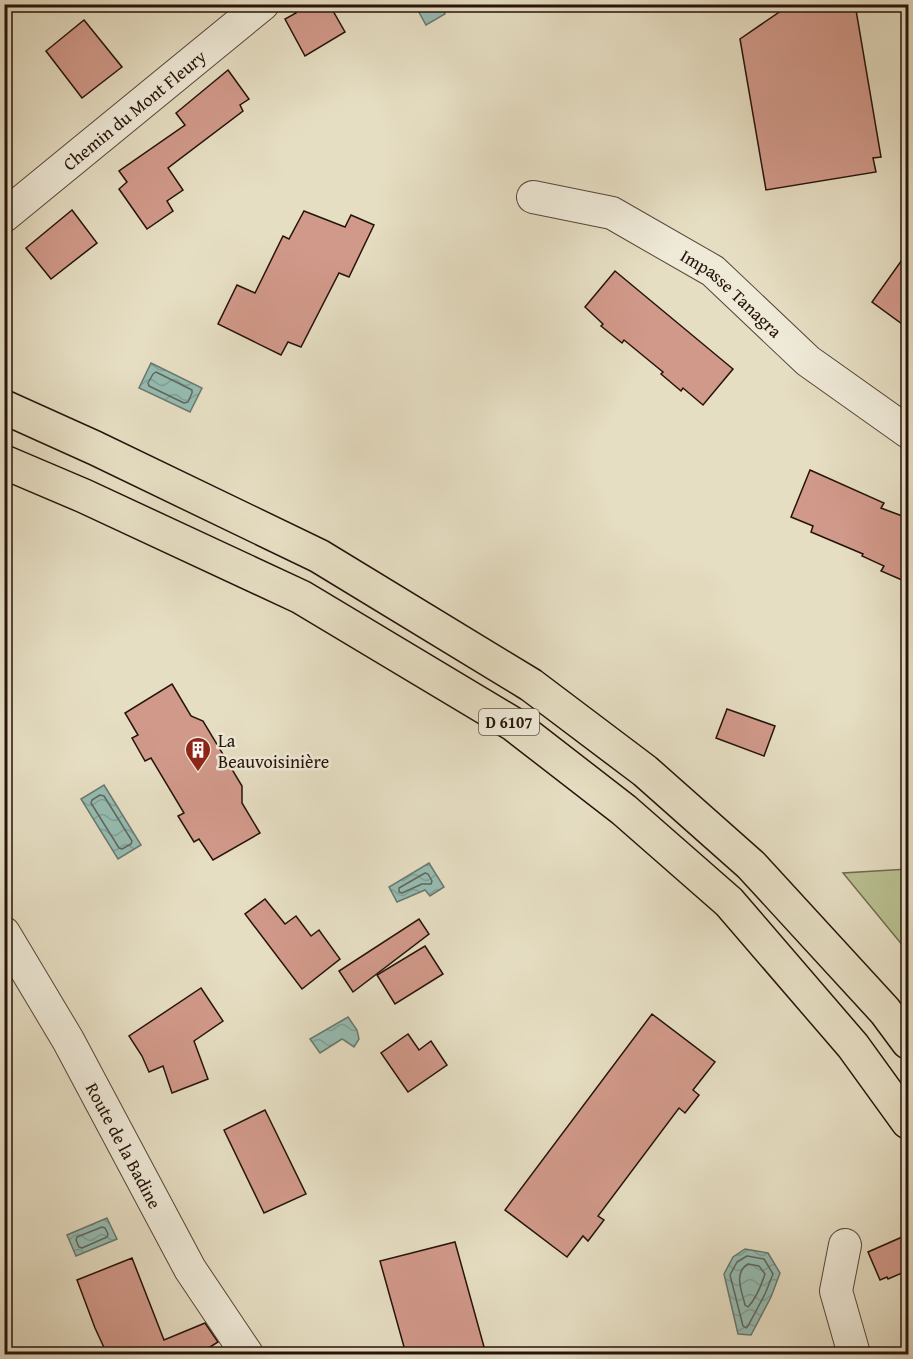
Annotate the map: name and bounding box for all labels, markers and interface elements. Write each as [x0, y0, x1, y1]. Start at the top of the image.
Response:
street label: Chemin du Mont Fleury [56, 43, 212, 177]
street label: Impasse Tanagra [676, 242, 789, 344]
road number: D 6107 [479, 709, 539, 735]
place label: La Beauvoisinière [218, 727, 329, 775]
building icon: La Beauvoisinière [183, 735, 213, 773]
street label: Route de la Badine [79, 1077, 169, 1213]

